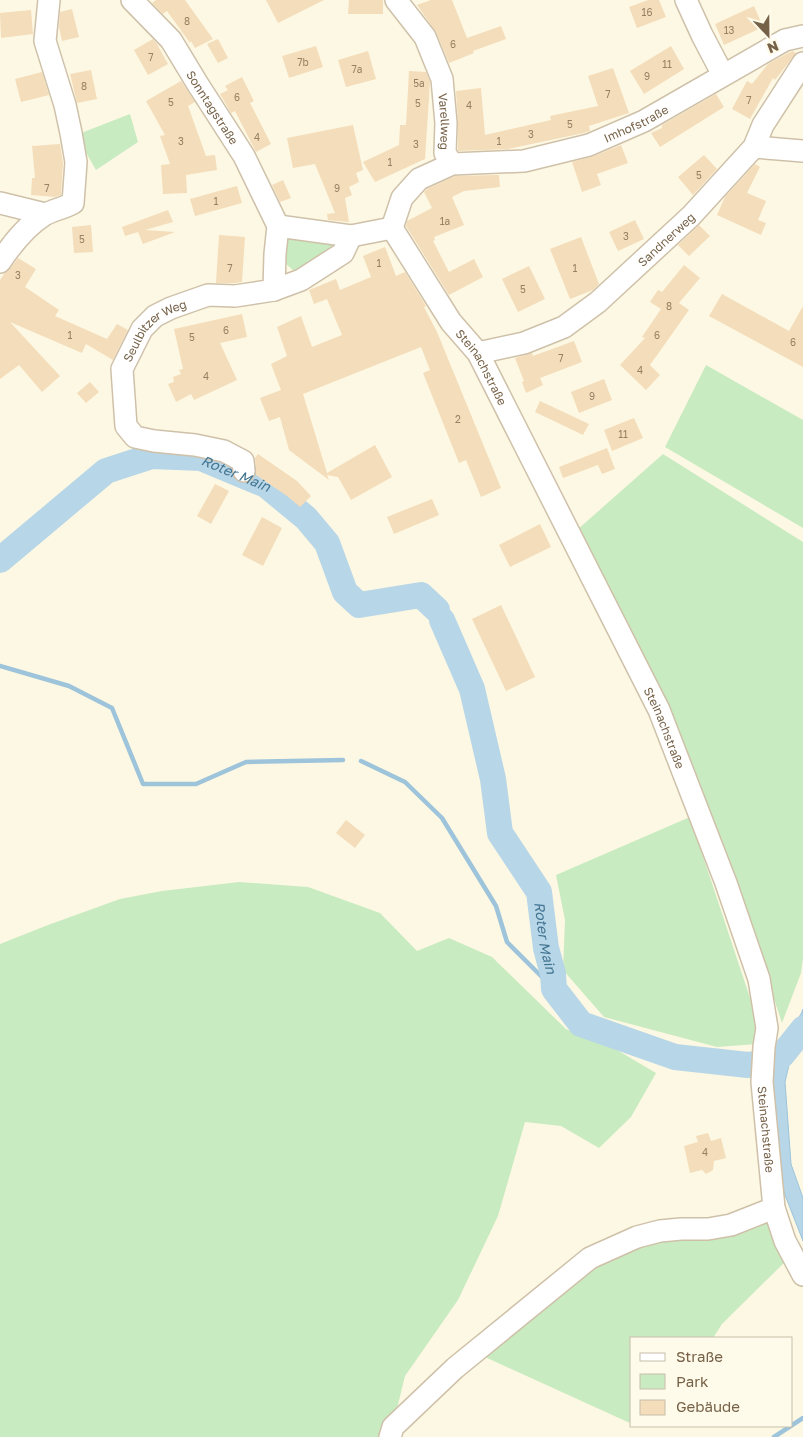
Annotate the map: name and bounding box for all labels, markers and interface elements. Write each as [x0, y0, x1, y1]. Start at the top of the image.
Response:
house number: 16 [642, 6, 652, 18]
north arrow [743, 10, 793, 60]
house number: 8 [184, 15, 190, 27]
house number: 13 [724, 24, 734, 36]
house number: 6 [450, 38, 456, 50]
text: N [765, 38, 781, 57]
house number: 7 [148, 51, 154, 63]
house number: 7b [297, 56, 309, 68]
house number: 11 [662, 58, 672, 70]
house number: 7a [352, 63, 362, 75]
street label: Sonntagstraße [184, 67, 242, 147]
house number: 9 [644, 70, 650, 82]
house number: 5a [413, 77, 425, 89]
house number: 8 [81, 80, 87, 92]
house number: 7 [605, 88, 611, 100]
house number: 6 [234, 91, 240, 103]
street label: Varellweg [436, 92, 454, 150]
house number: 7 [746, 94, 752, 106]
house number: 5 [168, 96, 174, 108]
house number: 5 [415, 97, 421, 109]
house number: 4 [466, 99, 472, 111]
street label: Imhofstraße [601, 101, 671, 145]
house number: 5 [567, 118, 573, 130]
house number: 3 [528, 128, 534, 140]
house number: 4 [254, 131, 260, 143]
house number: 3 [178, 135, 184, 147]
house number: 1 [497, 135, 502, 147]
house number: 3 [413, 138, 419, 150]
house number: 1 [388, 156, 393, 168]
house number: 5 [696, 169, 702, 181]
house number: 7 [44, 182, 50, 194]
house number: 9 [334, 182, 340, 194]
house number: 1 [214, 195, 219, 207]
street label: Sandnerweg [634, 209, 698, 269]
house number: 1a [440, 215, 450, 227]
house number: 3 [623, 230, 629, 242]
house number: 5 [79, 233, 85, 245]
house number: 1 [377, 257, 382, 269]
house number: 7 [227, 262, 233, 274]
house number: 1 [573, 262, 578, 274]
house number: 3 [15, 269, 21, 281]
house number: 5 [520, 283, 526, 295]
street label: Seulbitzer Weg [119, 296, 188, 364]
house number: 8 [666, 300, 672, 312]
house number: 6 [223, 324, 229, 336]
street label: Steinachstraße [453, 326, 511, 408]
house number: 1 [68, 329, 73, 341]
house number: 6 [654, 329, 660, 341]
house number: 5 [189, 331, 195, 343]
house number: 6 [790, 336, 796, 348]
house number: 7 [558, 352, 564, 364]
house number: 4 [637, 364, 643, 376]
house number: 4 [203, 370, 209, 382]
house number: 9 [589, 390, 595, 402]
house number: 2 [455, 413, 461, 425]
house number: 11 [618, 428, 628, 440]
water label: Roter Main [199, 451, 274, 495]
street label: Steinachstraße [641, 684, 688, 771]
water label: Roter Main [532, 901, 561, 977]
street label: Steinachstraße [755, 1085, 778, 1174]
house number: 4 [702, 1146, 708, 1158]
legend [630, 1337, 793, 1427]
text: Straße [676, 1347, 723, 1365]
text: Park [676, 1372, 709, 1390]
text: Gebäude [676, 1397, 740, 1415]

